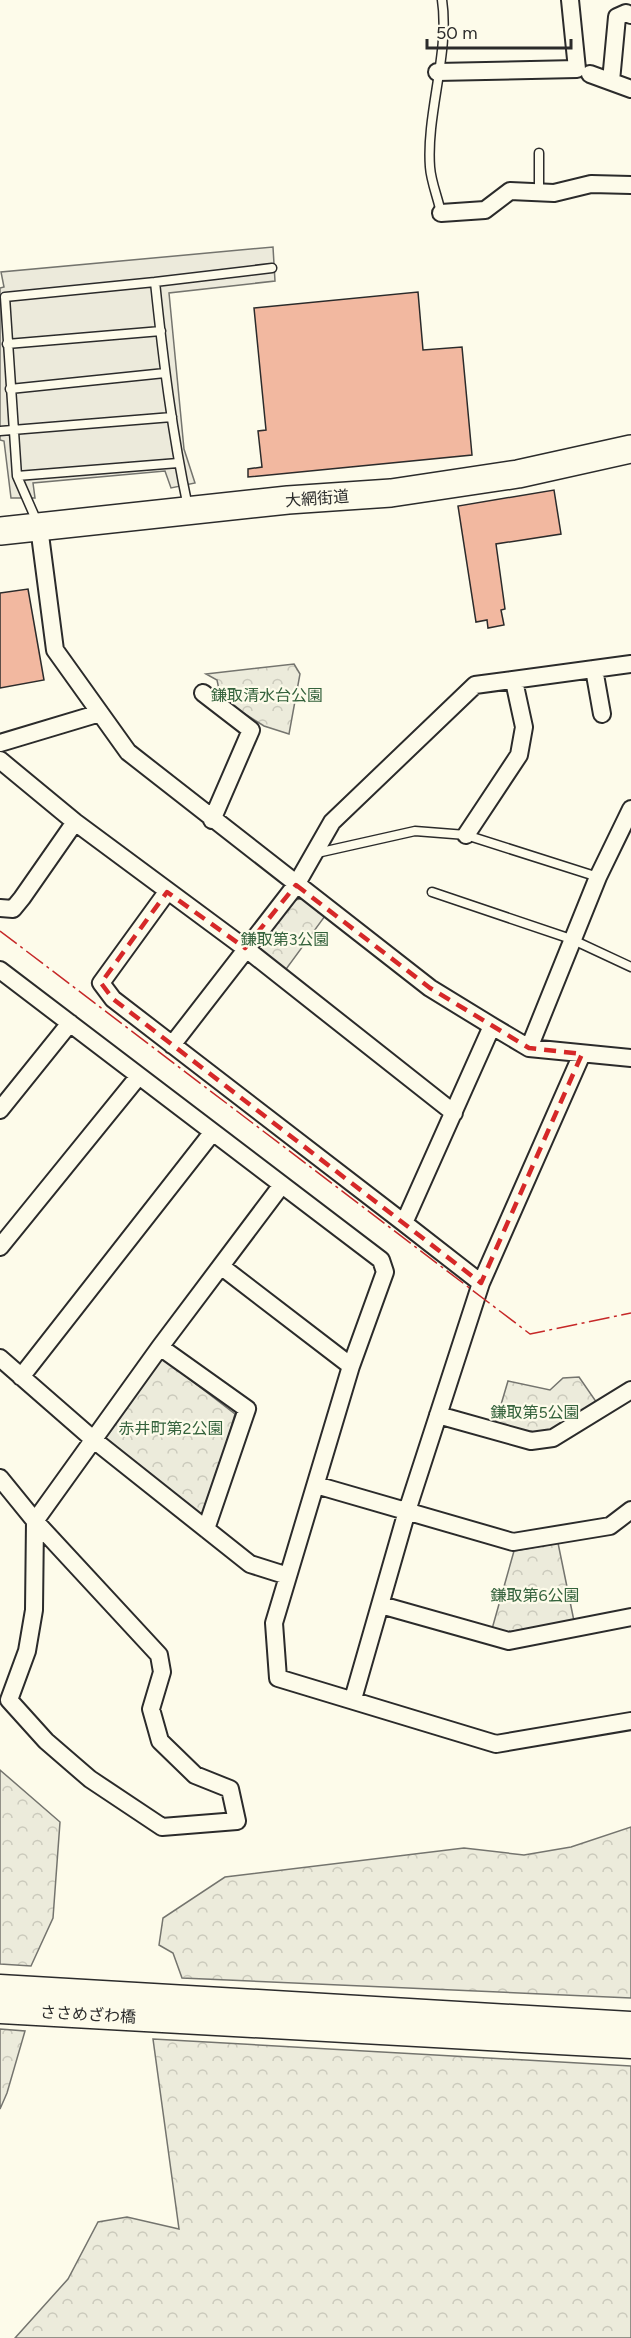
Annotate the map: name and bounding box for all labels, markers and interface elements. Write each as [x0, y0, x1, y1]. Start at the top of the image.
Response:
scale bar [427, 12, 571, 50]
text: 50 m [436, 22, 478, 44]
street label: 大網街道 [284, 487, 350, 510]
park label: 鎌取清水台公園 [211, 686, 323, 705]
park label: 鎌取第3公園 [241, 930, 329, 949]
park label: 鎌取第5公園 [490, 1403, 580, 1422]
park label: 赤井町第2公園 [119, 1419, 223, 1438]
park label: 鎌取第6公園 [490, 1586, 580, 1605]
street label: ささめざわ橋 [40, 2002, 136, 2026]

